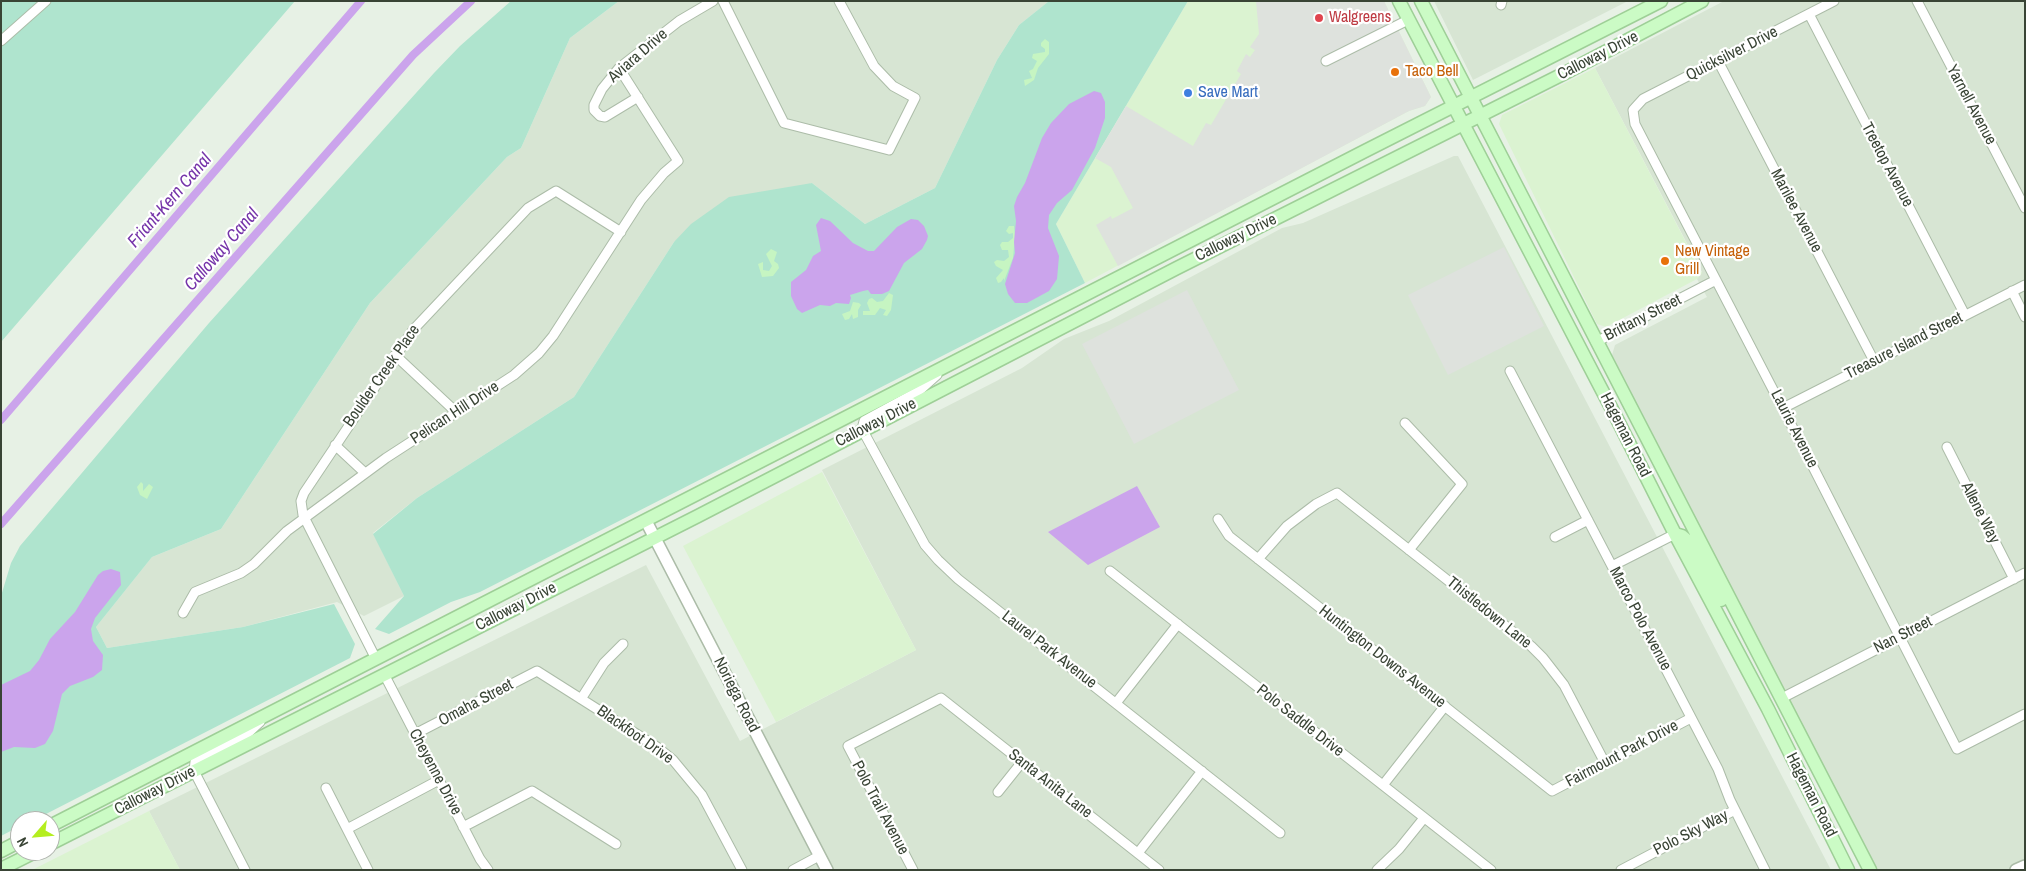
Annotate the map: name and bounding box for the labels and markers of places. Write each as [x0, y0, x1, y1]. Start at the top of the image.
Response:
place label: Walgreens [1329, 8, 1391, 28]
marker: Walgreens [1313, 12, 1325, 24]
place label: Taco Bell [1405, 62, 1458, 82]
marker: Taco Bell [1389, 66, 1401, 78]
place label: Save Mart [1198, 83, 1258, 103]
marker: Save Mart [1182, 87, 1194, 99]
place label: New Vintage Grill [1675, 242, 1750, 280]
marker: New Vintage Grill [1659, 255, 1671, 267]

